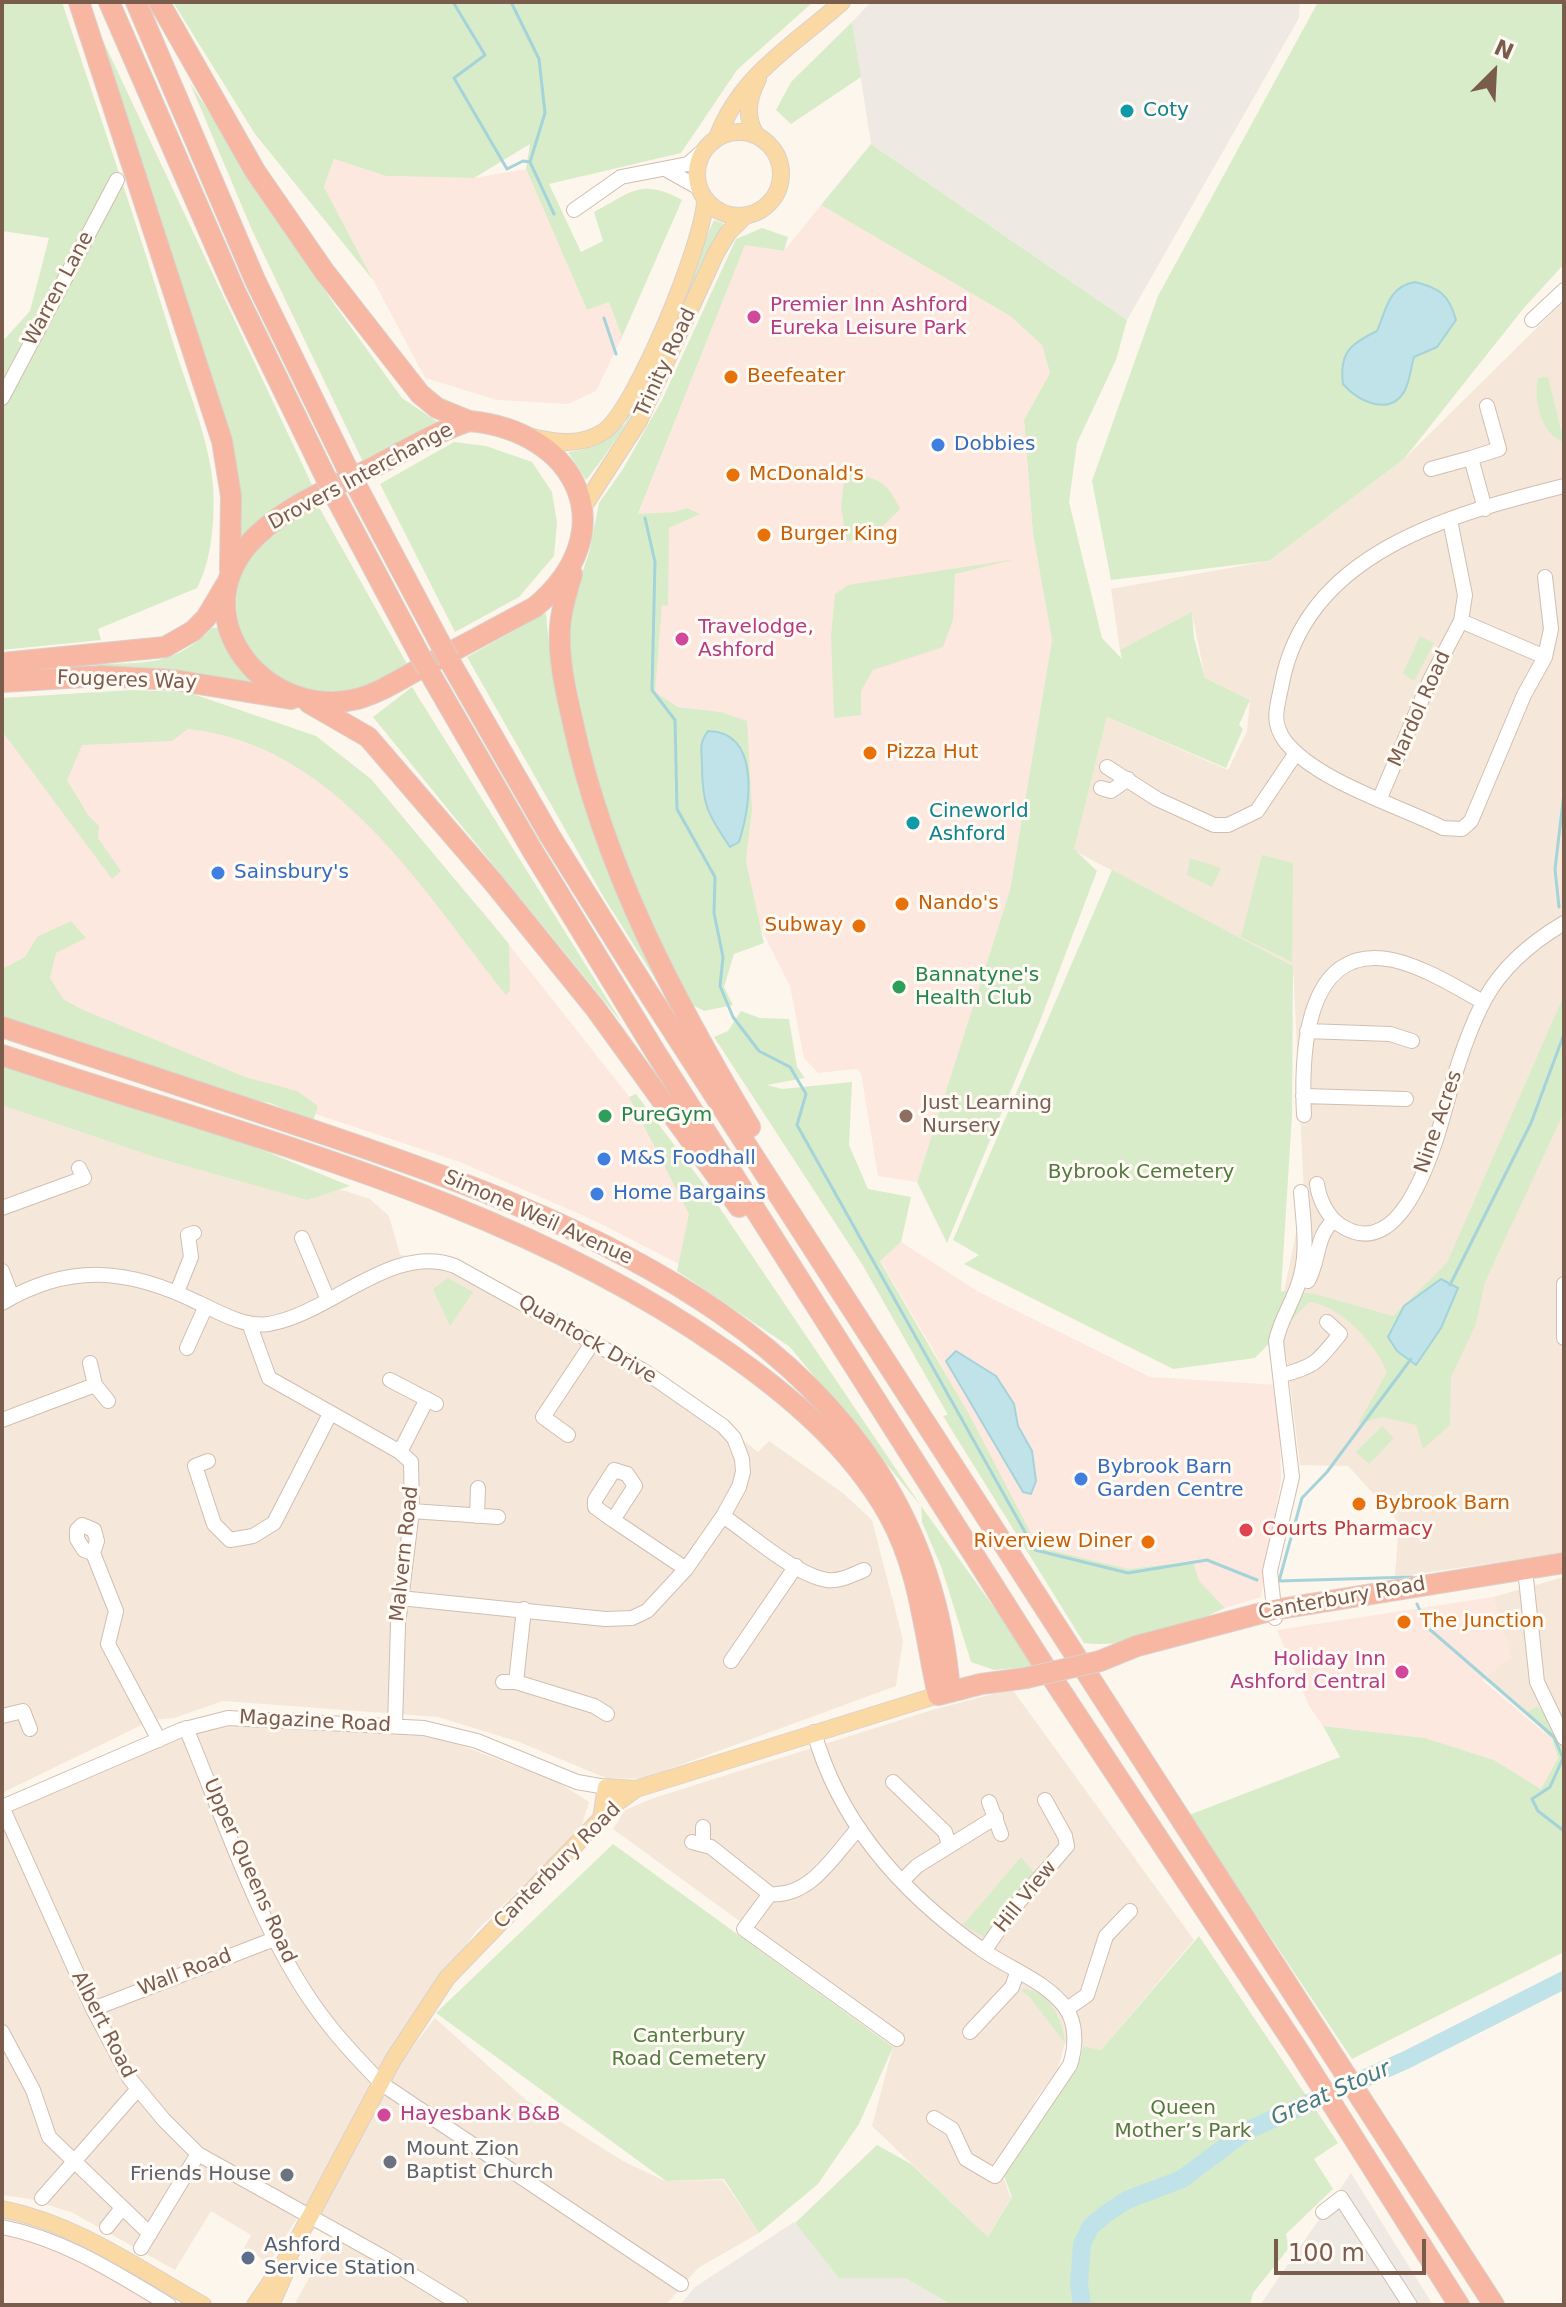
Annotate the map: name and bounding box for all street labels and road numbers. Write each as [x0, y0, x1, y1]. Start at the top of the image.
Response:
street label: Warren Lane [19, 228, 99, 350]
street label: Trinity Road [630, 305, 702, 421]
street label: Drovers Interchange [265, 418, 457, 536]
street label: Mardol Road [1384, 647, 1456, 771]
street label: Fougeres Way [57, 667, 197, 695]
street label: Nine Acres [1410, 1068, 1468, 1176]
street label: Simone Weil Avenue [440, 1166, 636, 1270]
street label: Quantock Drive [514, 1291, 660, 1389]
street label: Malvern Road [386, 1485, 424, 1623]
street label: Canterbury Road [1257, 1572, 1427, 1626]
street label: Magazine Road [238, 1706, 392, 1738]
street label: Upper Queens Road [197, 1775, 301, 1967]
street label: Canterbury Road [490, 1798, 626, 1934]
street label: Hill View [990, 1856, 1062, 1938]
street label: Wall Road [135, 1944, 235, 2002]
street label: Albert Road [66, 1967, 140, 2083]

